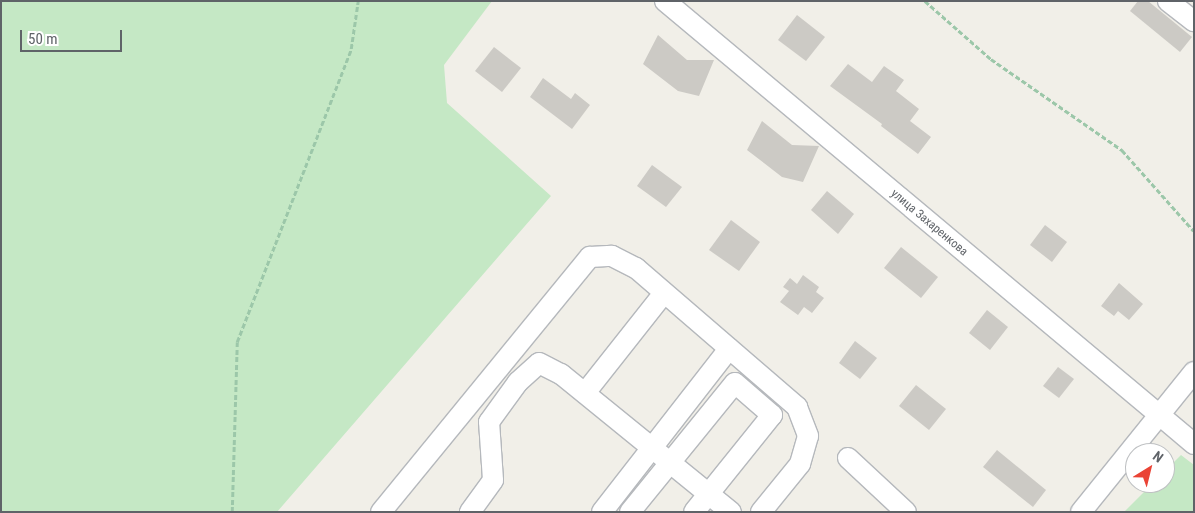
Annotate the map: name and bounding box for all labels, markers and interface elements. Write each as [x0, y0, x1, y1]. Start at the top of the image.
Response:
scale bar [22, 20, 125, 52]
text: 50 m [28, 30, 58, 48]
street label: улица Захаренкова [888, 187, 970, 259]
north arrow [1125, 443, 1175, 493]
text: N [1150, 448, 1166, 466]

